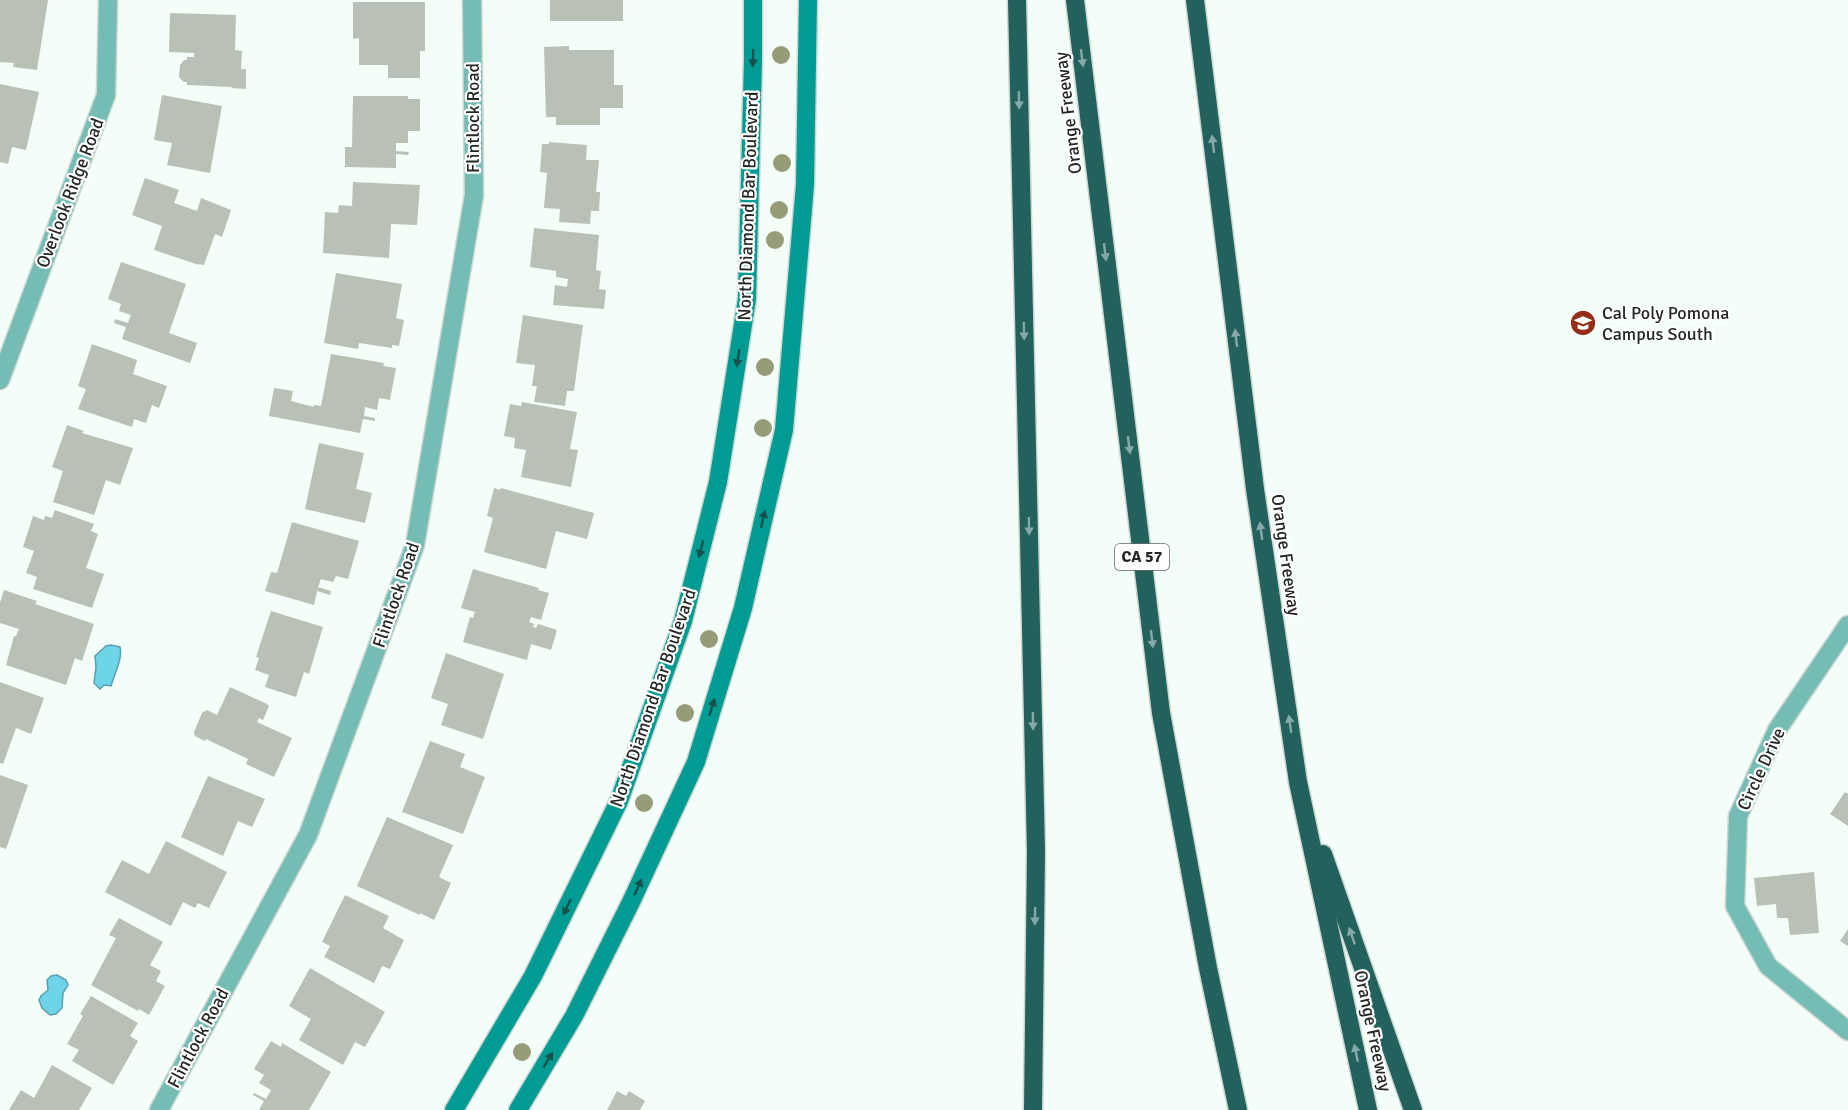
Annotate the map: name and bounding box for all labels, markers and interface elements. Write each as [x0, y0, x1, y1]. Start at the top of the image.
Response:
one-way arrow [748, 49, 758, 68]
one-way arrow [1078, 49, 1087, 68]
street label: Orange Freeway [1050, 50, 1086, 175]
street label: Flintlock Road [462, 63, 484, 173]
street label: North Diamond Bar Boulevard [733, 91, 763, 321]
one-way arrow [1014, 91, 1024, 110]
street label: Overlook Ridge Road [31, 115, 109, 271]
one-way arrow [1208, 135, 1217, 154]
one-way arrow [1101, 242, 1110, 261]
place label: Cal Poly Pomona Campus South [1602, 302, 1729, 345]
school or university icon: Cal Poly Pomona Campus South [1568, 308, 1598, 338]
one-way arrow [1019, 322, 1029, 341]
one-way arrow [1232, 328, 1241, 347]
one-way arrow [733, 348, 742, 367]
one-way arrow [1124, 436, 1133, 455]
street label: Orange Freeway [1267, 493, 1306, 618]
one-way arrow [759, 510, 769, 528]
one-way arrow [1024, 517, 1033, 536]
one-way arrow [1257, 522, 1266, 541]
street label: Flintlock Road [368, 539, 424, 651]
one-way arrow [696, 540, 706, 558]
road number: CA 57 [1115, 544, 1169, 570]
street label: North Diamond Bar Boulevard [605, 586, 701, 810]
one-way arrow [1147, 630, 1156, 649]
one-way arrow [708, 698, 718, 716]
one-way arrow [1028, 712, 1038, 731]
one-way arrow [1285, 715, 1294, 734]
street label: Circle Drive [1732, 724, 1790, 814]
one-way arrow [633, 878, 642, 895]
one-way arrow [562, 899, 571, 916]
one-way arrow [1031, 907, 1040, 926]
one-way arrow [1347, 927, 1356, 945]
street label: Orange Freeway [1349, 969, 1397, 1094]
street label: Flintlock Road [162, 984, 234, 1092]
one-way arrow [1351, 1043, 1360, 1062]
one-way arrow [543, 1051, 553, 1068]

